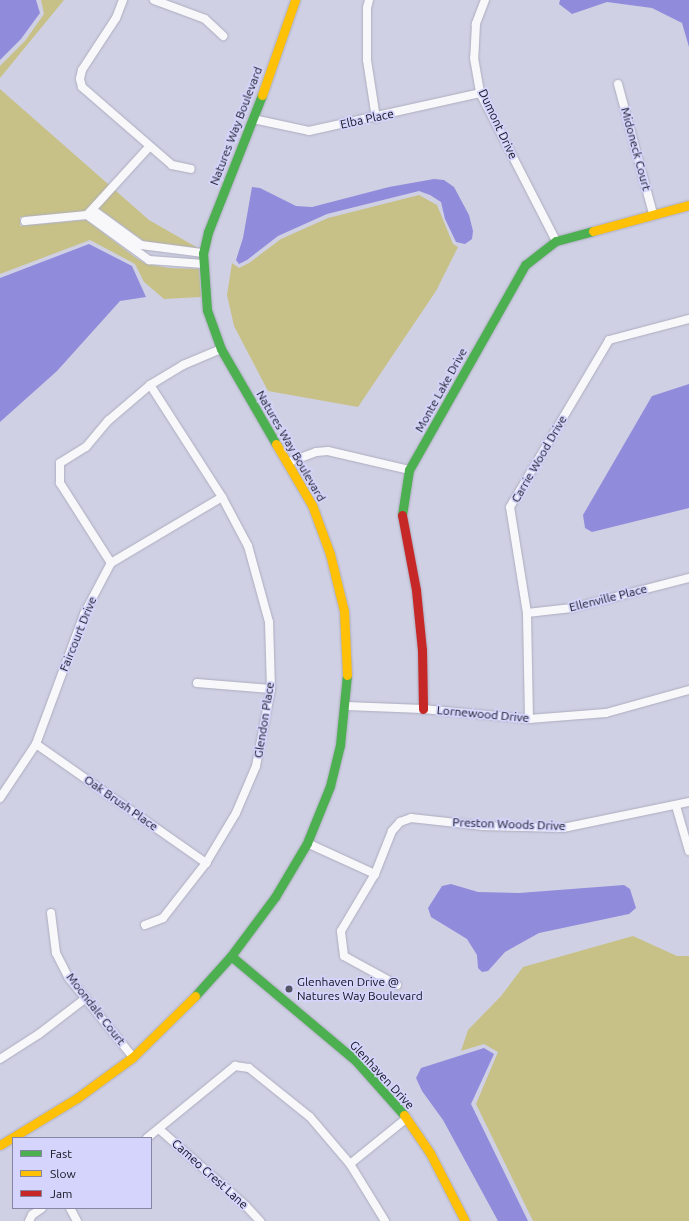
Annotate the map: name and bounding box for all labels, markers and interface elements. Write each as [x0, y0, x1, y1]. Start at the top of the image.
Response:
street label: Natures Way Boulevard [207, 65, 265, 187]
street label: Dumont Drive [476, 87, 520, 161]
street label: Elba Place [339, 106, 395, 132]
street label: Midoneck Court [618, 106, 654, 192]
street label: Monte Lake Drive [412, 345, 470, 435]
street label: Natures Way Boulevard [253, 388, 329, 504]
street label: Carrie Wood Drive [508, 413, 570, 505]
street label: Ellenville Place [568, 581, 648, 615]
street label: Faircourt Drive [56, 595, 100, 673]
street label: Glendon Place [251, 681, 277, 759]
street label: Lornewood Drive [436, 703, 530, 725]
street label: Oak Brush Place [81, 772, 161, 834]
street label: Preston Woods Drive [452, 815, 566, 833]
street label: Moondale Court [63, 970, 129, 1048]
place label: Glenhaven Drive @ Natures Way Boulevard [297, 975, 423, 1003]
marker: Glenhaven Drive @ Natures Way Boulevard [284, 984, 294, 994]
street label: Glenhaven Drive [347, 1038, 417, 1112]
street label: Cameo Crest Lane [169, 1136, 251, 1212]
legend [12, 1137, 152, 1209]
text: Fast [50, 1147, 72, 1160]
text: Slow [50, 1167, 76, 1180]
text: Jam [50, 1187, 72, 1200]

